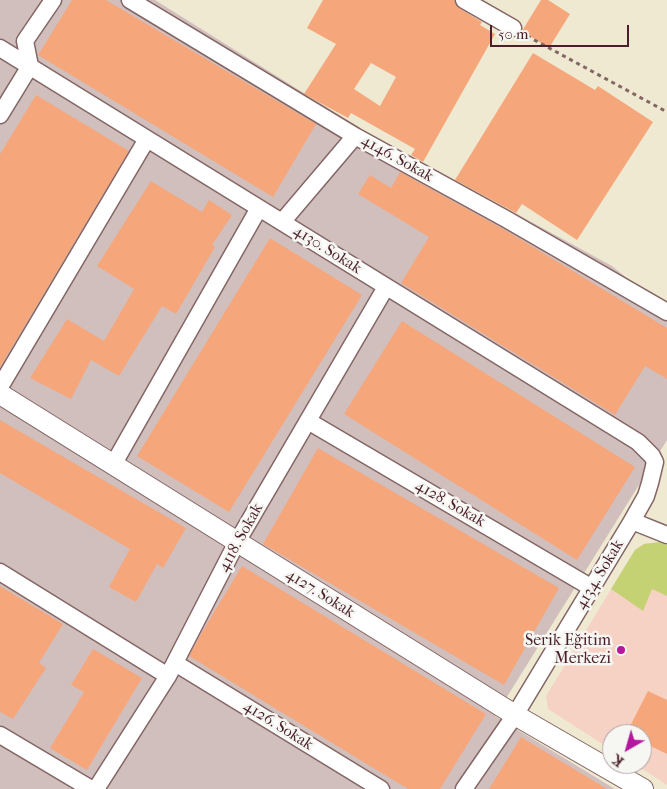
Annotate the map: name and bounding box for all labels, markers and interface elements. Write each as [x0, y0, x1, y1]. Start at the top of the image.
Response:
scale bar [492, 15, 631, 47]
text: 50 m [498, 25, 528, 43]
street label: 4146. Sokak [357, 131, 437, 187]
street label: 4130. Sokak [289, 221, 365, 279]
street label: 4128. Sokak [411, 476, 489, 532]
street label: 4118. Sokak [214, 500, 268, 576]
street label: 4134. Sokak [572, 537, 628, 613]
street label: 4127. Sokak [282, 565, 358, 623]
place label: Serik Eğitim Merkezi [525, 631, 611, 669]
marker: Serik Eğitim Merkezi [615, 644, 627, 656]
street label: 4126. Sokak [240, 697, 316, 755]
north arrow [602, 724, 652, 774]
text: K [609, 751, 627, 770]

